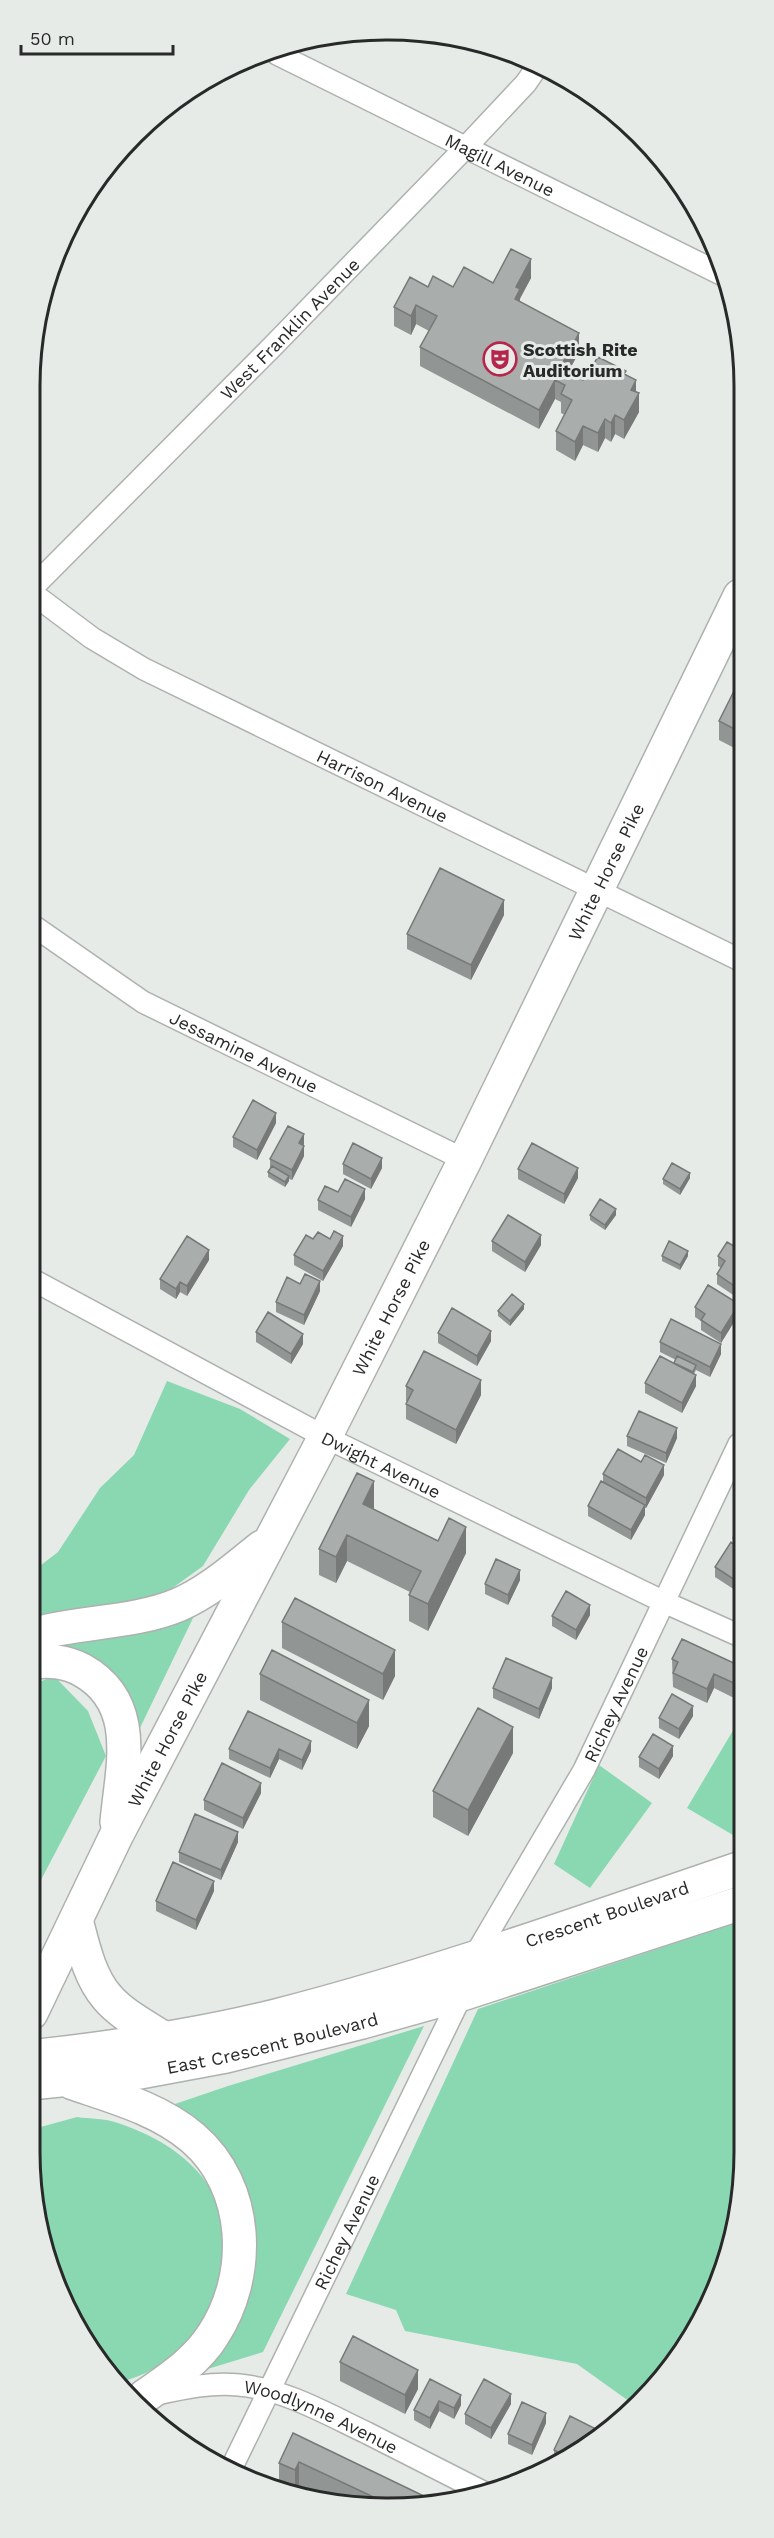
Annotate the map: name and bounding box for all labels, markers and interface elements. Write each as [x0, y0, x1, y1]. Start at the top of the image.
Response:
scale bar [21, 18, 172, 56]
text: 50 m [30, 28, 75, 49]
street label: Magill Avenue [442, 129, 558, 200]
street label: West Franklin Avenue [216, 253, 363, 404]
place label: Scottish Rite Auditorium [523, 339, 638, 381]
theatre icon: Scottish Rite Auditorium [482, 341, 518, 377]
street label: Harrison Avenue [313, 745, 452, 826]
street label: White Horse Pike [563, 799, 648, 944]
street label: Jessamine Avenue [167, 1006, 321, 1097]
street label: White Horse Pike [347, 1236, 434, 1379]
street label: Dwight Avenue [318, 1426, 444, 1502]
street label: Richey Avenue [579, 1643, 652, 1765]
street label: White Horse Pike [123, 1667, 211, 1810]
street label: Crescent Boulevard [522, 1876, 692, 1951]
street label: East Crescent Boulevard [165, 2008, 380, 2077]
street label: Richey Avenue [309, 2171, 383, 2293]
street label: Woodlynne Avenue [242, 2375, 402, 2458]

